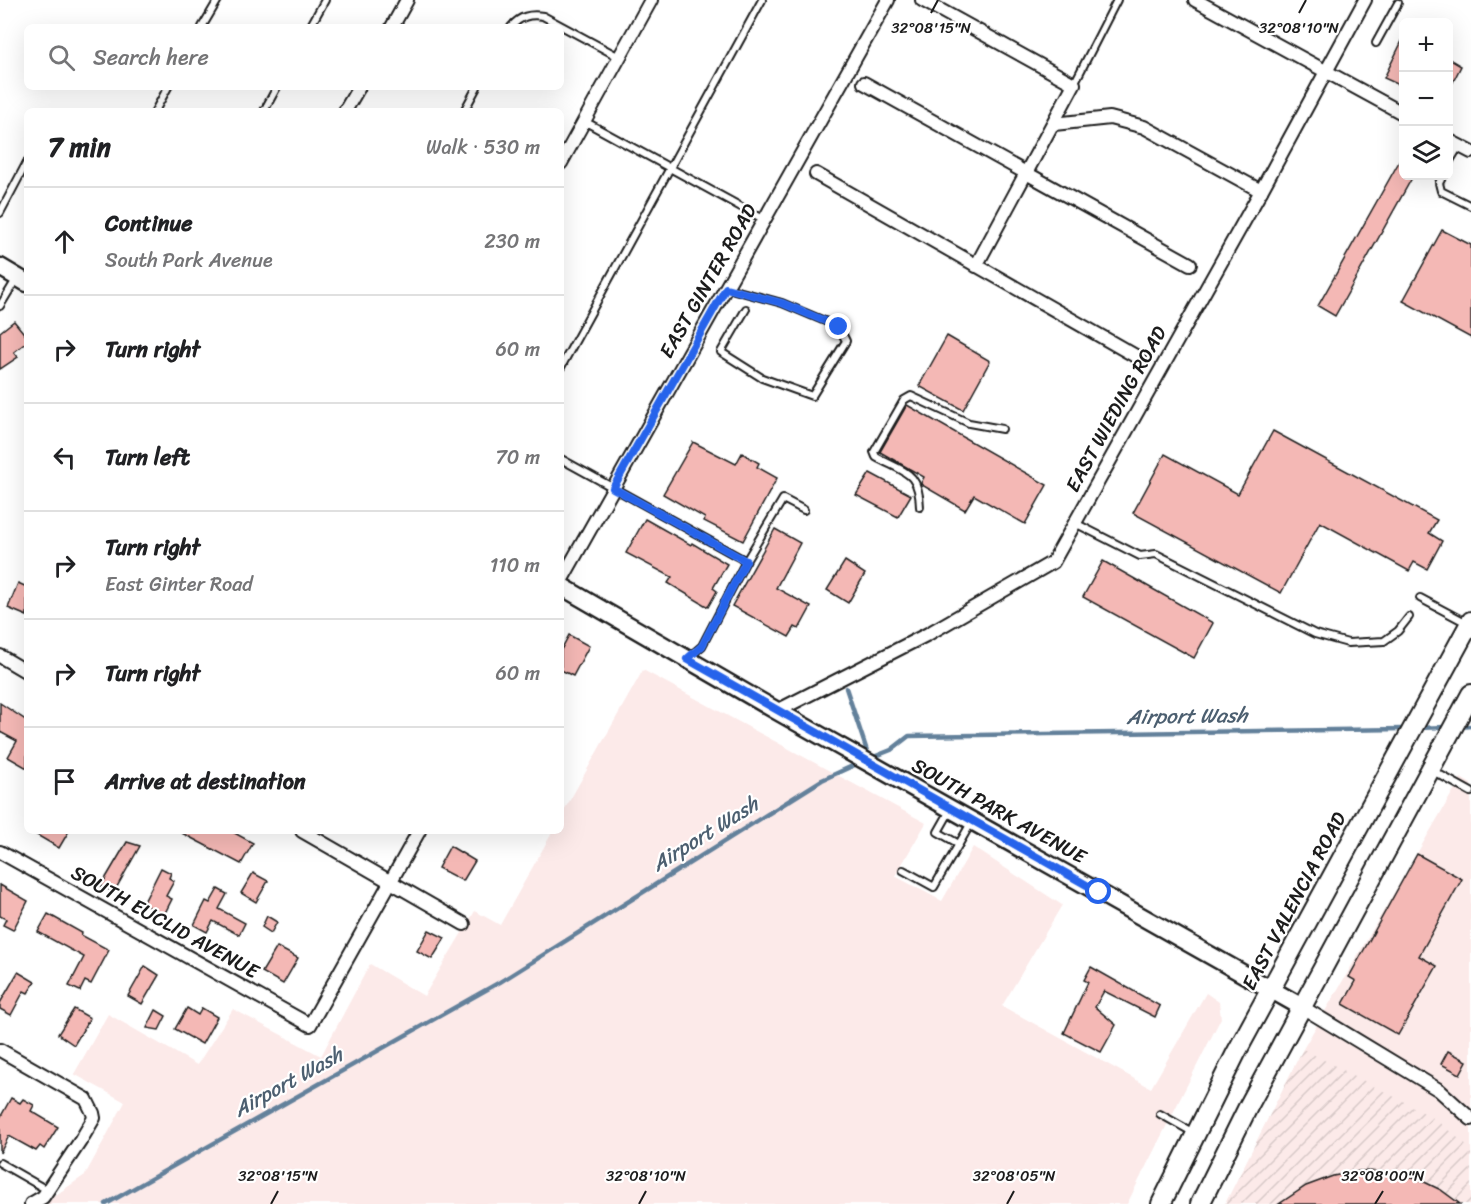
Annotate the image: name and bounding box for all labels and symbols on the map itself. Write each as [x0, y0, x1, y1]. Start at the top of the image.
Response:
text: 32°08'15"N [891, 15, 971, 41]
text: 32°08'10"N [1259, 15, 1340, 41]
street label: EAST GINTER ROAD [649, 197, 767, 365]
route end [825, 313, 851, 339]
street label: EAST WIEDING ROAD [1056, 319, 1176, 499]
water label: Airport Wash [1125, 696, 1250, 736]
street label: SOUTH PARK AVENUE [905, 748, 1095, 875]
water label: Airport Wash [643, 785, 768, 883]
street label: EAST VALENCIA ROAD [1232, 805, 1356, 997]
street label: SOUTH EUCLID AVENUE [64, 856, 267, 989]
route start [1085, 878, 1111, 904]
water label: Airport Wash [225, 1035, 352, 1128]
text: 32°08'15"N [238, 1163, 318, 1189]
text: 32°08'10"N [606, 1163, 687, 1189]
text: 32°08'05"N [973, 1163, 1056, 1189]
text: 32°08'00"N [1342, 1163, 1425, 1189]

